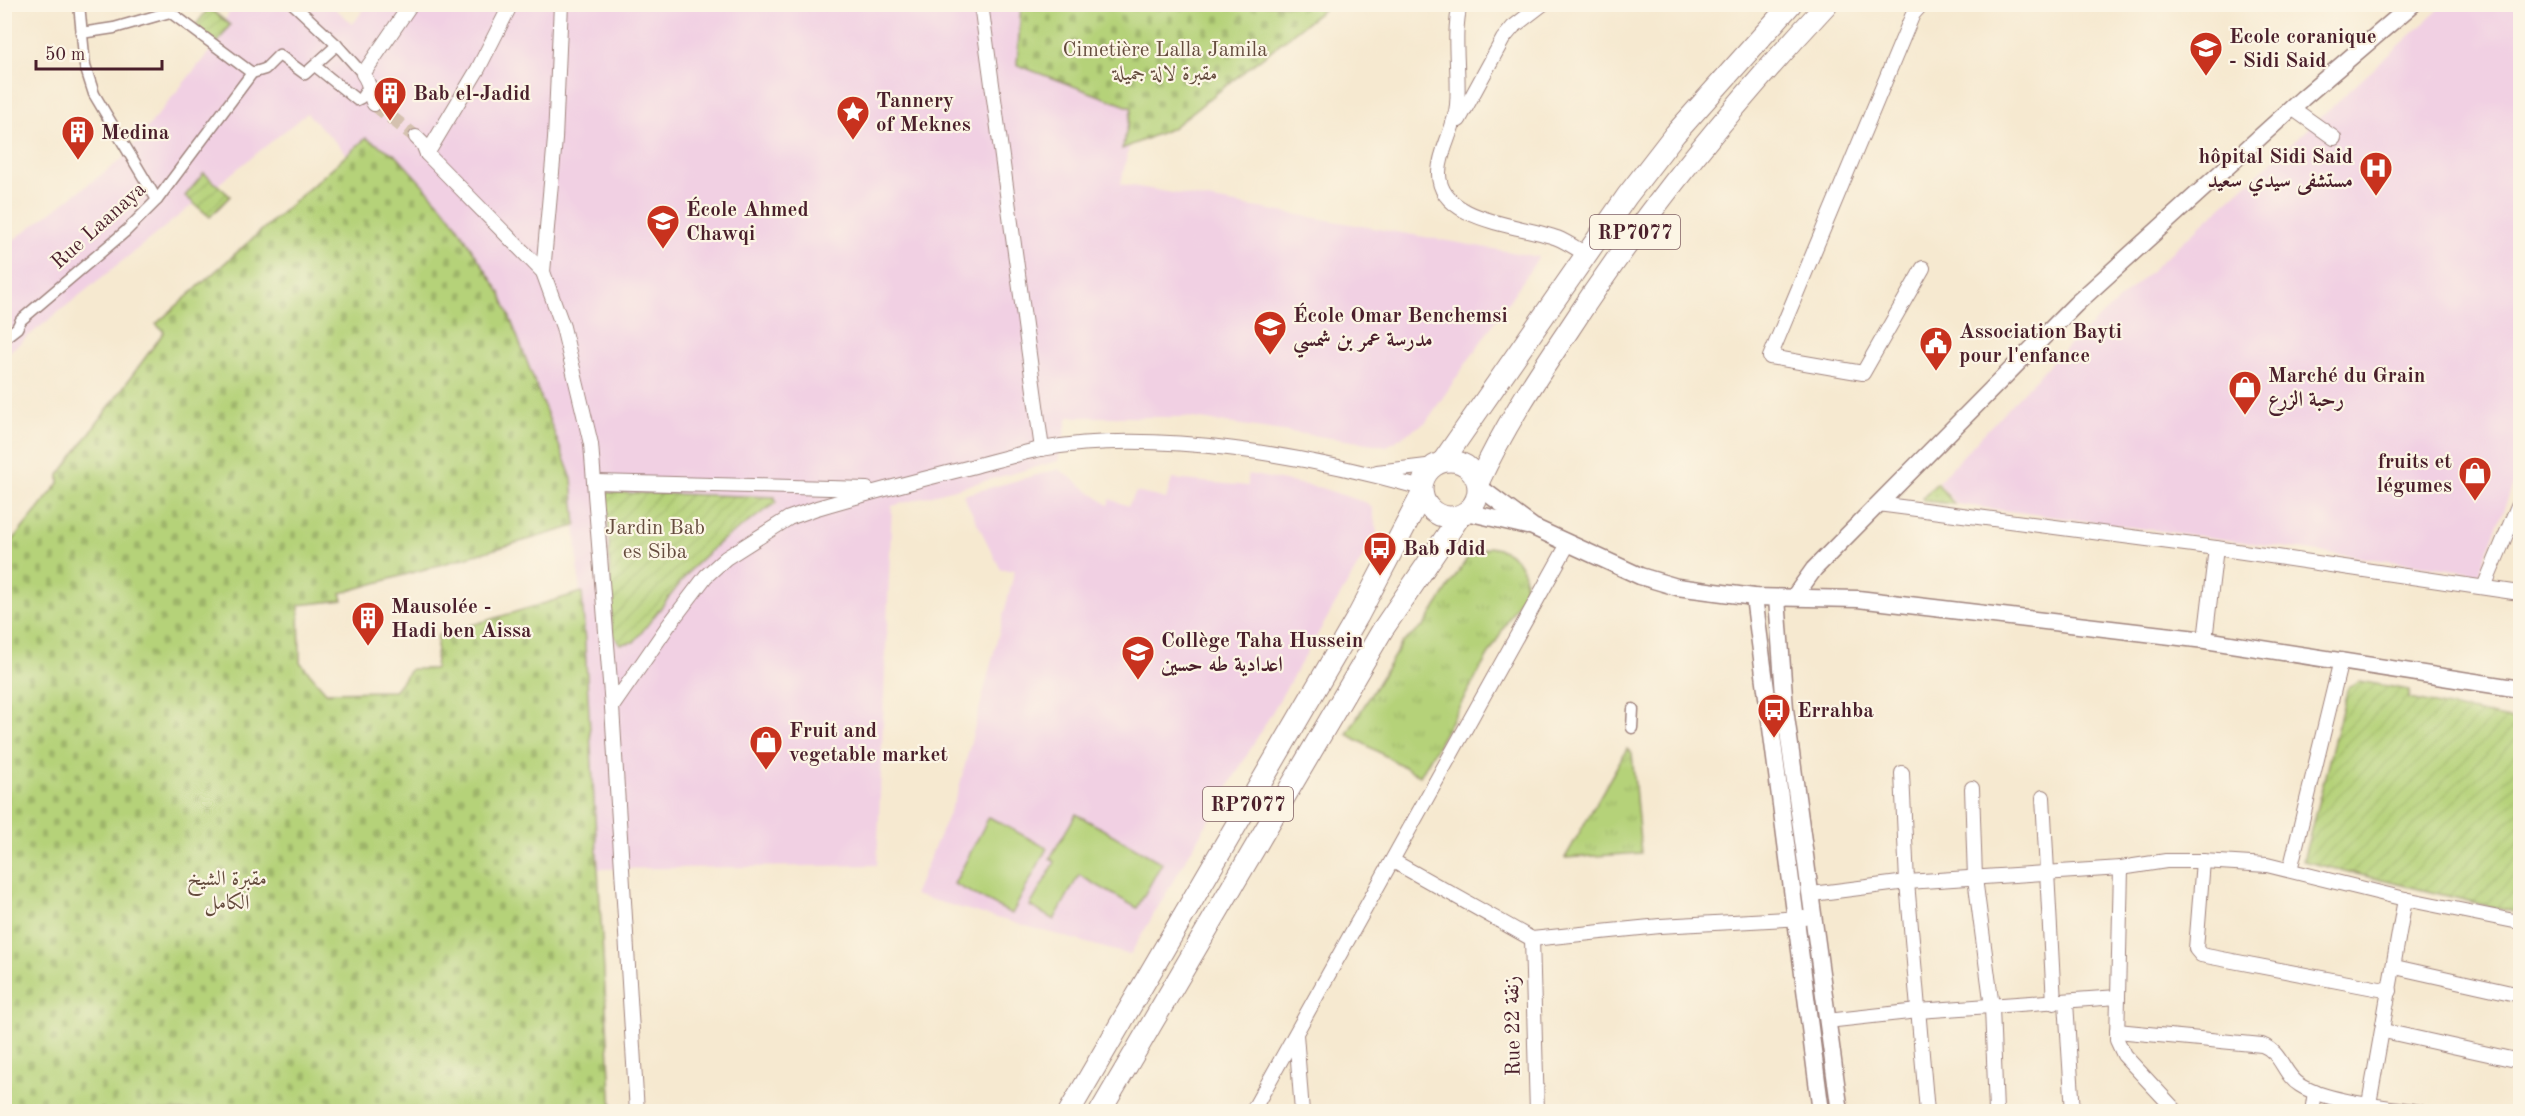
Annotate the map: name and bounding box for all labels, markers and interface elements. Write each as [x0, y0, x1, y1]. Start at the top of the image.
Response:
place label: Ecole coranique - Sidi Said [2229, 27, 2377, 72]
school or university icon: Ecole coranique - Sidi Said [2188, 30, 2224, 77]
scale bar [36, 33, 162, 71]
park label: Cimetière Lalla Jamila مقبرة لالة جميلة [1062, 40, 1268, 86]
text: 50 m [45, 46, 85, 64]
building icon: Bab el-Jadid [372, 75, 408, 122]
place label: Bab el-Jadid [413, 84, 531, 105]
place label: Tannery of Meknes [876, 91, 971, 136]
place icon: Tannery of Meknes [835, 94, 871, 141]
building icon: Medina [60, 114, 96, 161]
place label: Medina [101, 123, 170, 144]
place label: hôpital Sidi Said مستشفى سيدي سعيد [2199, 147, 2353, 197]
hospital icon: hôpital Sidi Said مستشفى سيدي سعيد [2358, 150, 2394, 197]
street label: Rue Laanaya [48, 179, 150, 274]
place label: École Ahmed Chawqi [686, 196, 809, 245]
school or university icon: École Ahmed Chawqi [645, 203, 681, 250]
road number: RP7077 [1590, 215, 1680, 249]
place label: École Omar Benchemsi مدرسة عمر بن شمسي [1293, 302, 1508, 359]
school or university icon: École Omar Benchemsi مدرسة عمر بن شمسي [1252, 309, 1288, 356]
place label: Association Bayti pour l'enfance [1959, 322, 2122, 367]
public building icon: Association Bayti pour l'enfance [1918, 325, 1954, 372]
place label: Marché du Grain رحبة الزرع [2268, 366, 2425, 416]
shop icon: Marché du Grain رحبة الزرع [2227, 369, 2263, 416]
place label: fruits et légumes [2377, 452, 2452, 497]
shop icon: fruits et légumes [2457, 455, 2493, 502]
park label: Jardin Bab es Siba [605, 518, 705, 563]
bus stop icon: Bab Jdid [1362, 530, 1398, 577]
place label: Bab Jdid [1403, 539, 1486, 560]
place label: Mausolée - Hadi ben Aissa [391, 597, 532, 642]
building icon: Mausolée - Hadi ben Aissa [350, 600, 386, 647]
place label: Collège Taha Hussein اعدادية طه حسين [1161, 631, 1363, 677]
school or university icon: Collège Taha Hussein اعدادية طه حسين [1120, 634, 1156, 681]
bus stop icon: Errahba [1756, 692, 1792, 739]
place label: Errahba [1797, 701, 1874, 722]
place label: Fruit and vegetable market [789, 721, 948, 766]
shop icon: Fruit and vegetable market [748, 724, 784, 771]
road number: RP7077 [1203, 787, 1293, 821]
park label: مقبرة الشيخ الكامل [187, 869, 267, 917]
street label: Rue 22 زنقة [1502, 976, 1525, 1076]

